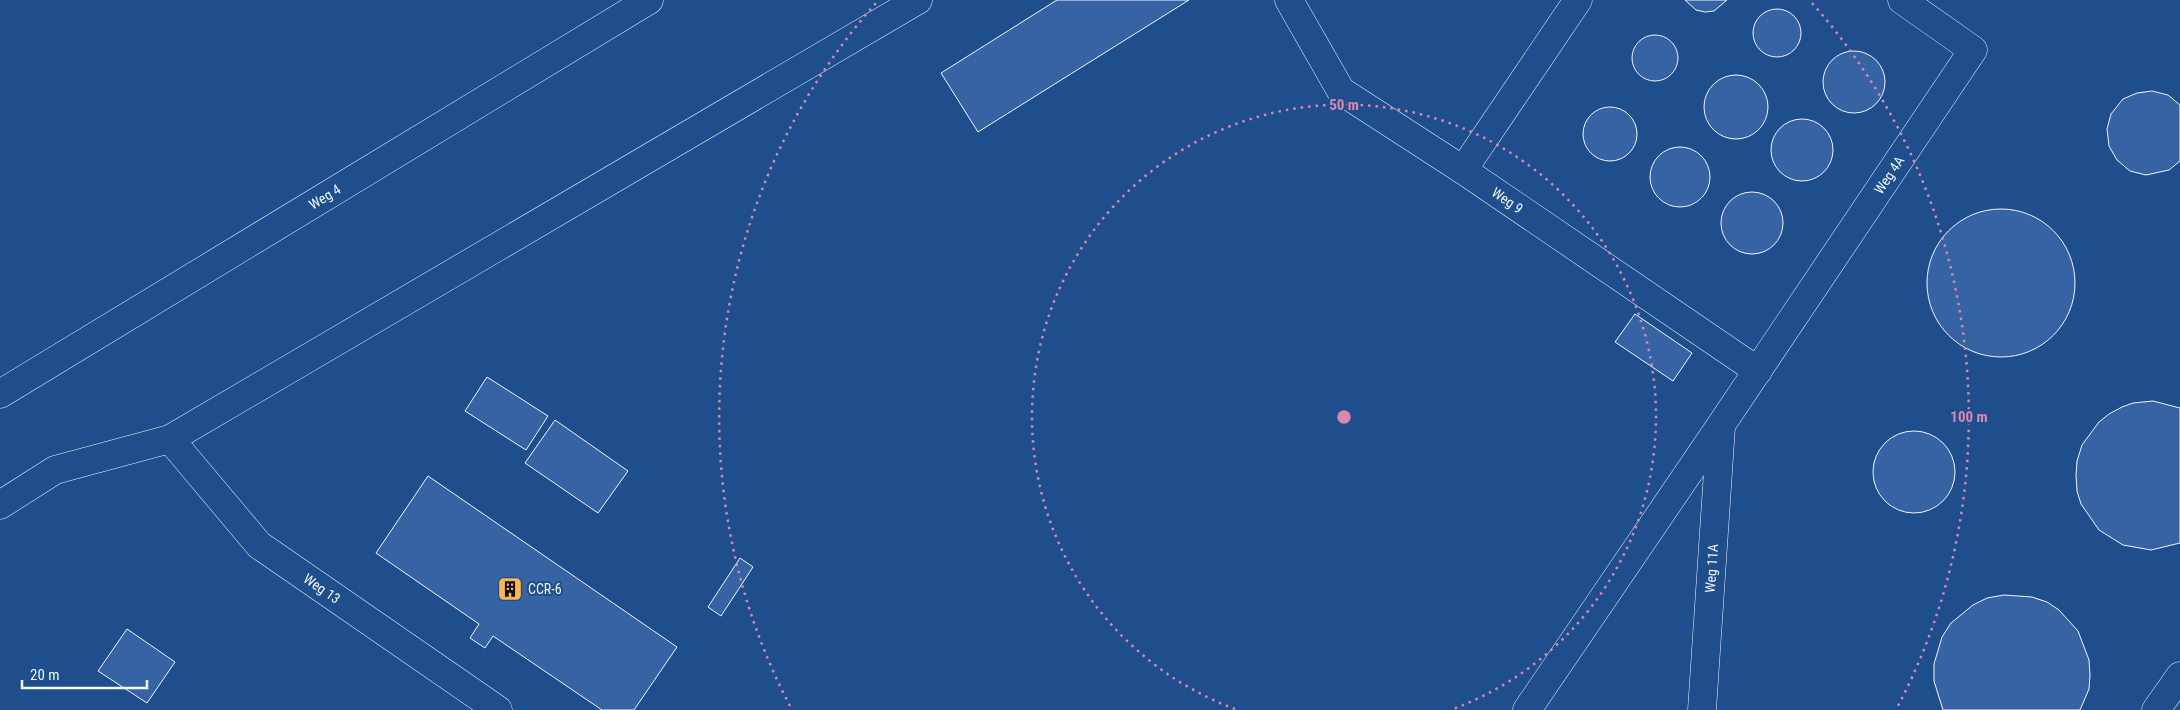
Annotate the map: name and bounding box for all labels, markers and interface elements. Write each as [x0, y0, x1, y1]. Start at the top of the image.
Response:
text: 50 m [1329, 96, 1359, 114]
street label: Weg 4A [1871, 153, 1907, 197]
street label: Weg 4 [306, 181, 344, 212]
street label: Weg 9 [1489, 184, 1526, 217]
centre of rings [1335, 408, 1353, 426]
text: 100 m [1950, 408, 1988, 426]
street label: Weg 11A [1702, 543, 1721, 593]
street label: Weg 13 [301, 570, 343, 607]
building icon: CCR-6 [497, 576, 523, 602]
place label: CCR-6 [528, 581, 562, 597]
scale bar [22, 658, 148, 690]
text: 20 m [30, 666, 60, 684]

